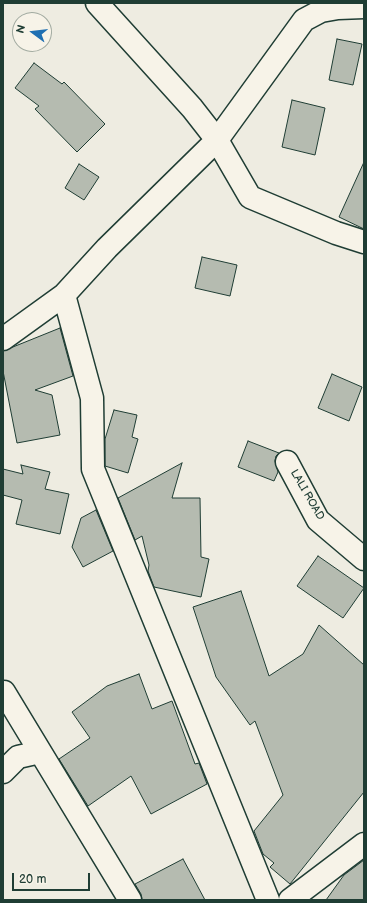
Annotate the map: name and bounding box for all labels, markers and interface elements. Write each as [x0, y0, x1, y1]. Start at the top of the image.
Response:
north arrow [12, 12, 52, 52]
text: N [14, 23, 28, 35]
street label: LALI ROAD [287, 467, 327, 523]
scale bar [14, 865, 92, 891]
text: 20 m [19, 872, 46, 887]

